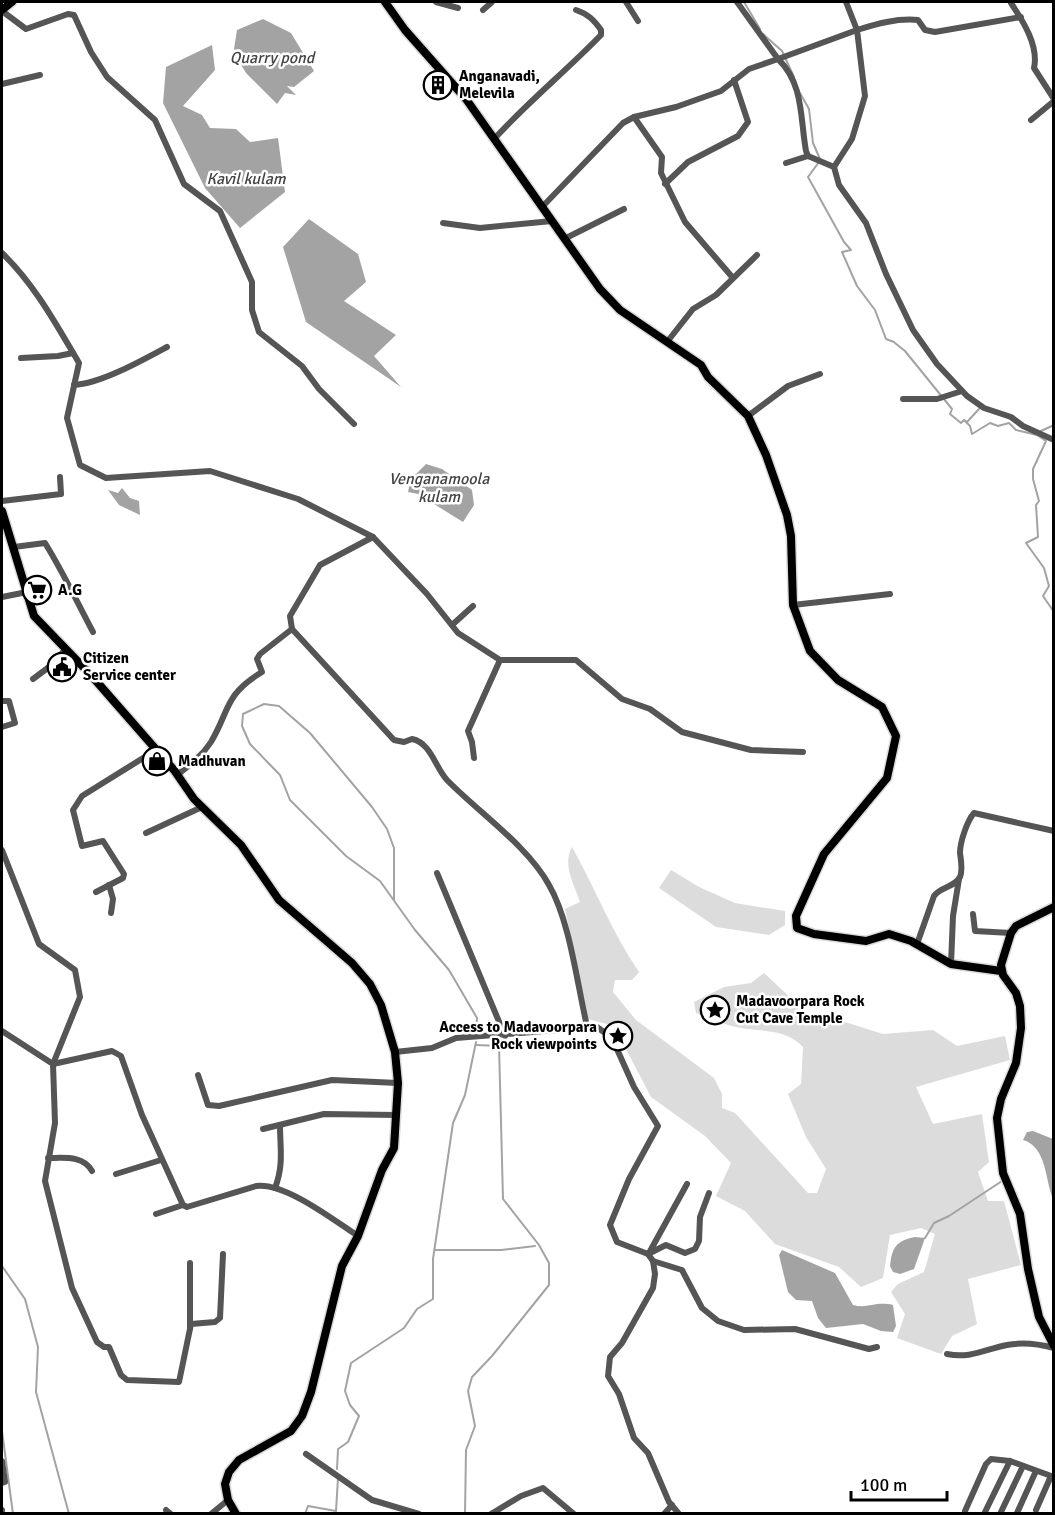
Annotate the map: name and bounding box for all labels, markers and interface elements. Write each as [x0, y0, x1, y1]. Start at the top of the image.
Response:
water label: Quarry pond [230, 48, 317, 68]
place label: Anganavadi, Melevila [459, 67, 540, 102]
building icon: Anganavadi, Melevila [422, 69, 454, 101]
water label: Kavil kulam [206, 169, 287, 189]
water label: Venganamoola kulam [389, 469, 490, 507]
supermarket icon: A.G [21, 574, 53, 606]
place label: A.G [58, 581, 82, 599]
place label: Citizen Service center [83, 649, 176, 684]
public building icon: Citizen Service center [46, 651, 78, 683]
shop icon: Madhuvan [141, 745, 173, 777]
place label: Madhuvan [178, 752, 246, 770]
place label: Madavoorpara Rock Cut Cave Temple [736, 992, 865, 1027]
place icon: Madavoorpara Rock Cut Cave Temple [699, 994, 731, 1026]
place label: Access to Madavoorpara Rock viewpoints [439, 1018, 597, 1053]
place icon: Access to Madavoorpara Rock viewpoints [602, 1020, 634, 1052]
scale bar [851, 1464, 947, 1502]
text: 100 m [860, 1474, 907, 1496]

